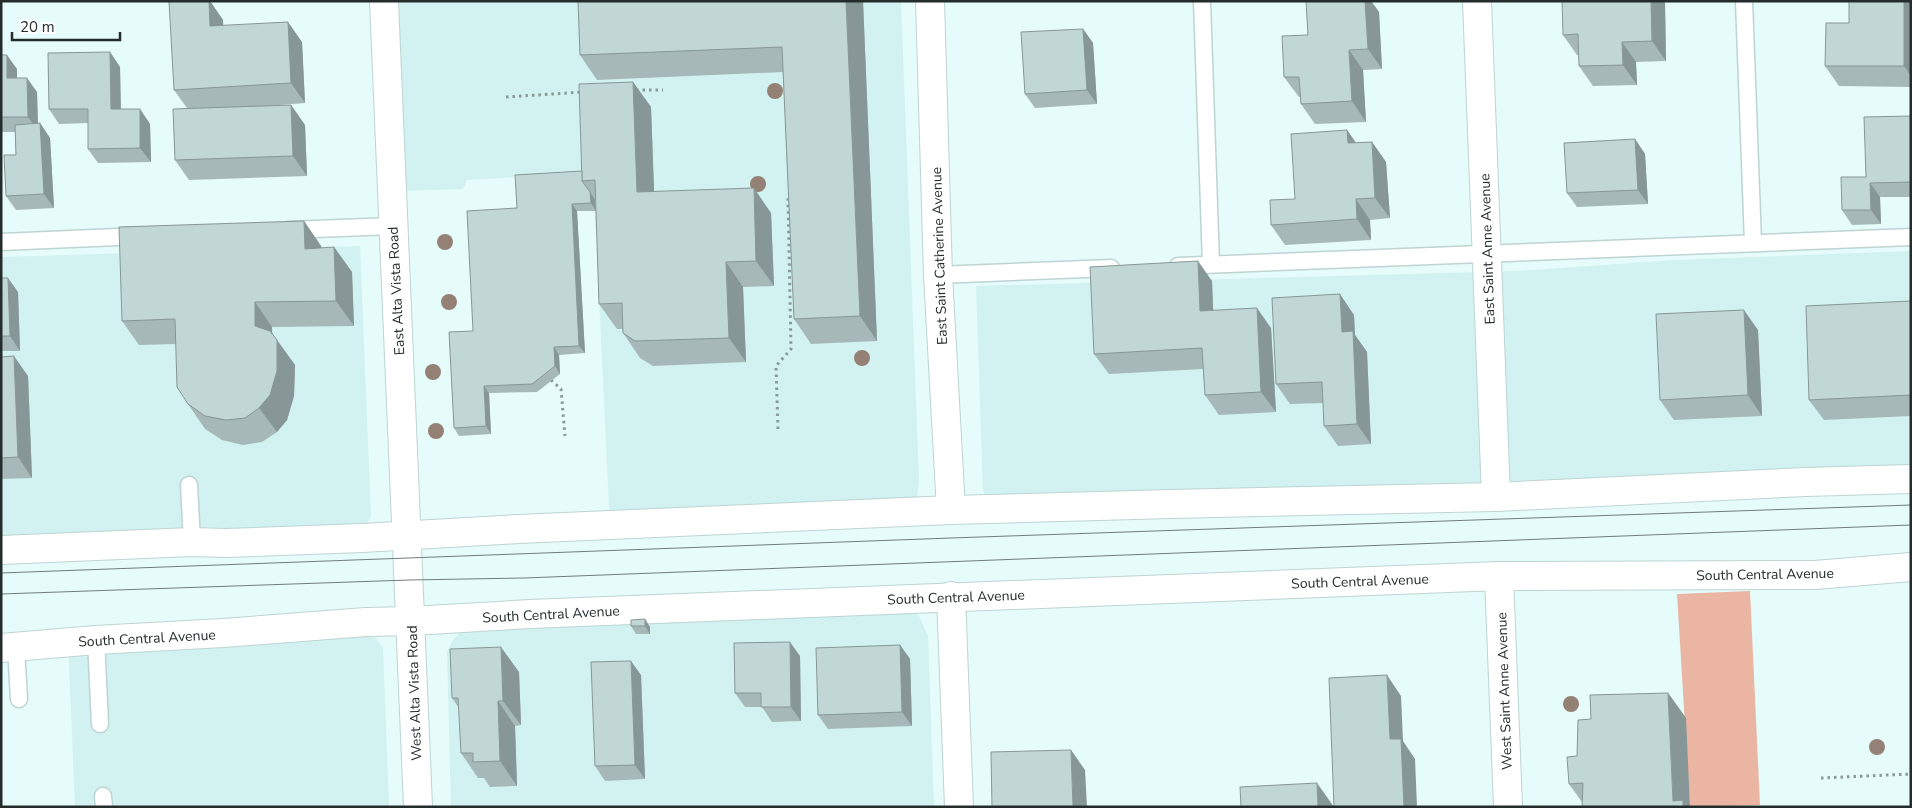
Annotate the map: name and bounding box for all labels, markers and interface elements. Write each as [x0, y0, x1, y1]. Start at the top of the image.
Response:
scale bar [12, 10, 120, 42]
text: 20 m [20, 17, 55, 37]
street label: East Saint Catherine Avenue [927, 167, 952, 345]
street label: East Saint Anne Avenue [1475, 173, 1500, 325]
street label: East Alta Vista Road [384, 226, 409, 356]
street label: South Central Avenue [1696, 564, 1834, 585]
street label: South Central Avenue [1291, 570, 1429, 593]
street label: South Central Avenue [887, 586, 1025, 609]
street label: South Central Avenue [482, 601, 620, 628]
street label: West Saint Anne Avenue [1492, 612, 1517, 770]
street label: South Central Avenue [78, 625, 216, 652]
street label: West Alta Vista Road [403, 625, 426, 761]

